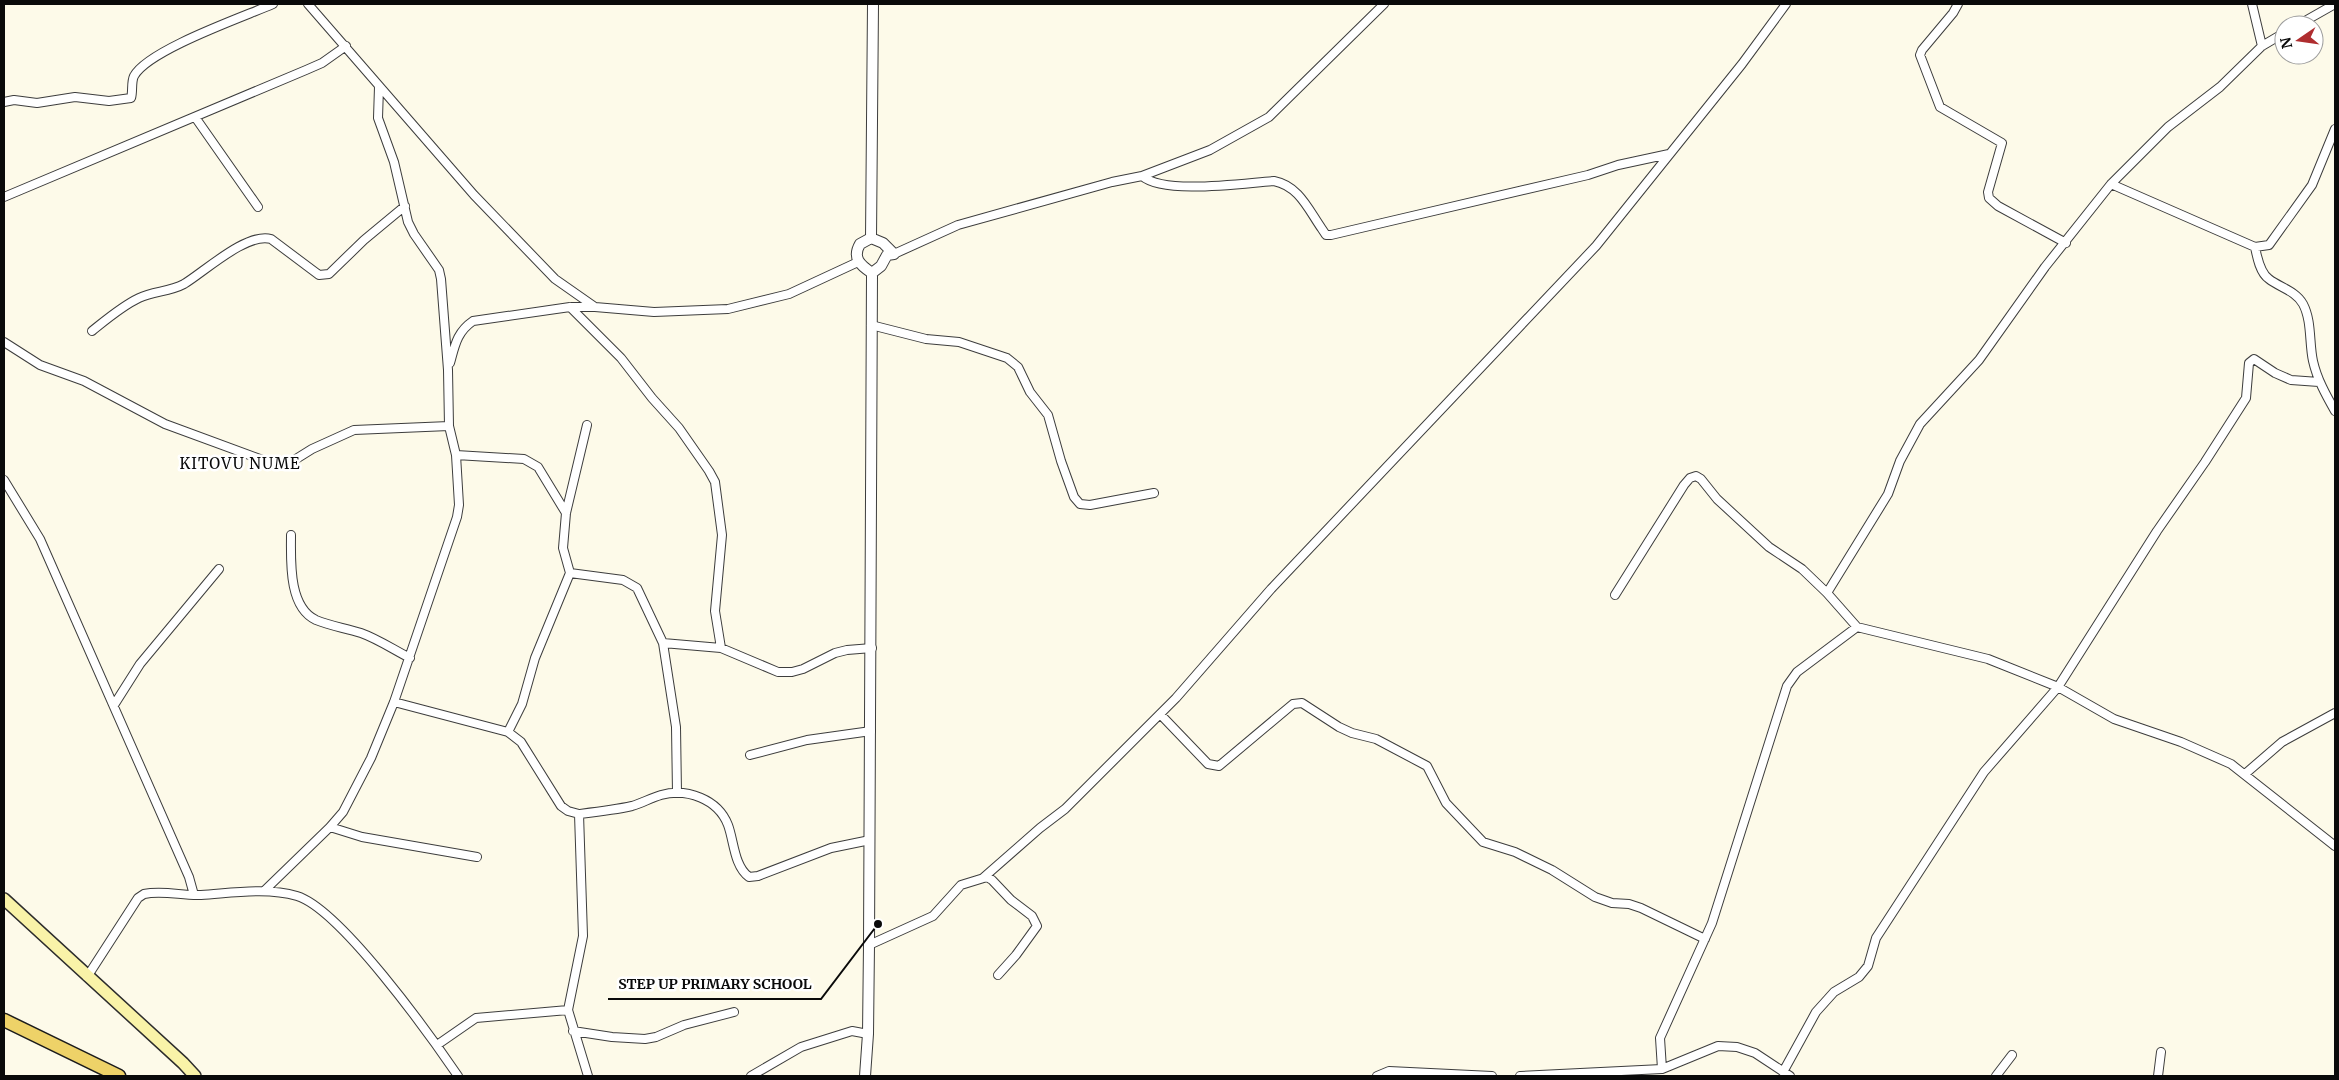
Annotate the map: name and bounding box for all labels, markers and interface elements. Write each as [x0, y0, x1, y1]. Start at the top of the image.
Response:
north arrow [2274, 15, 2324, 65]
text: N [2276, 36, 2296, 50]
district label: KITOVU NUME [179, 454, 301, 473]
callout: STEP UP PRIMARY SCHOOL [608, 970, 821, 999]
text: STEP UP PRIMARY SCHOOL [618, 975, 812, 993]

